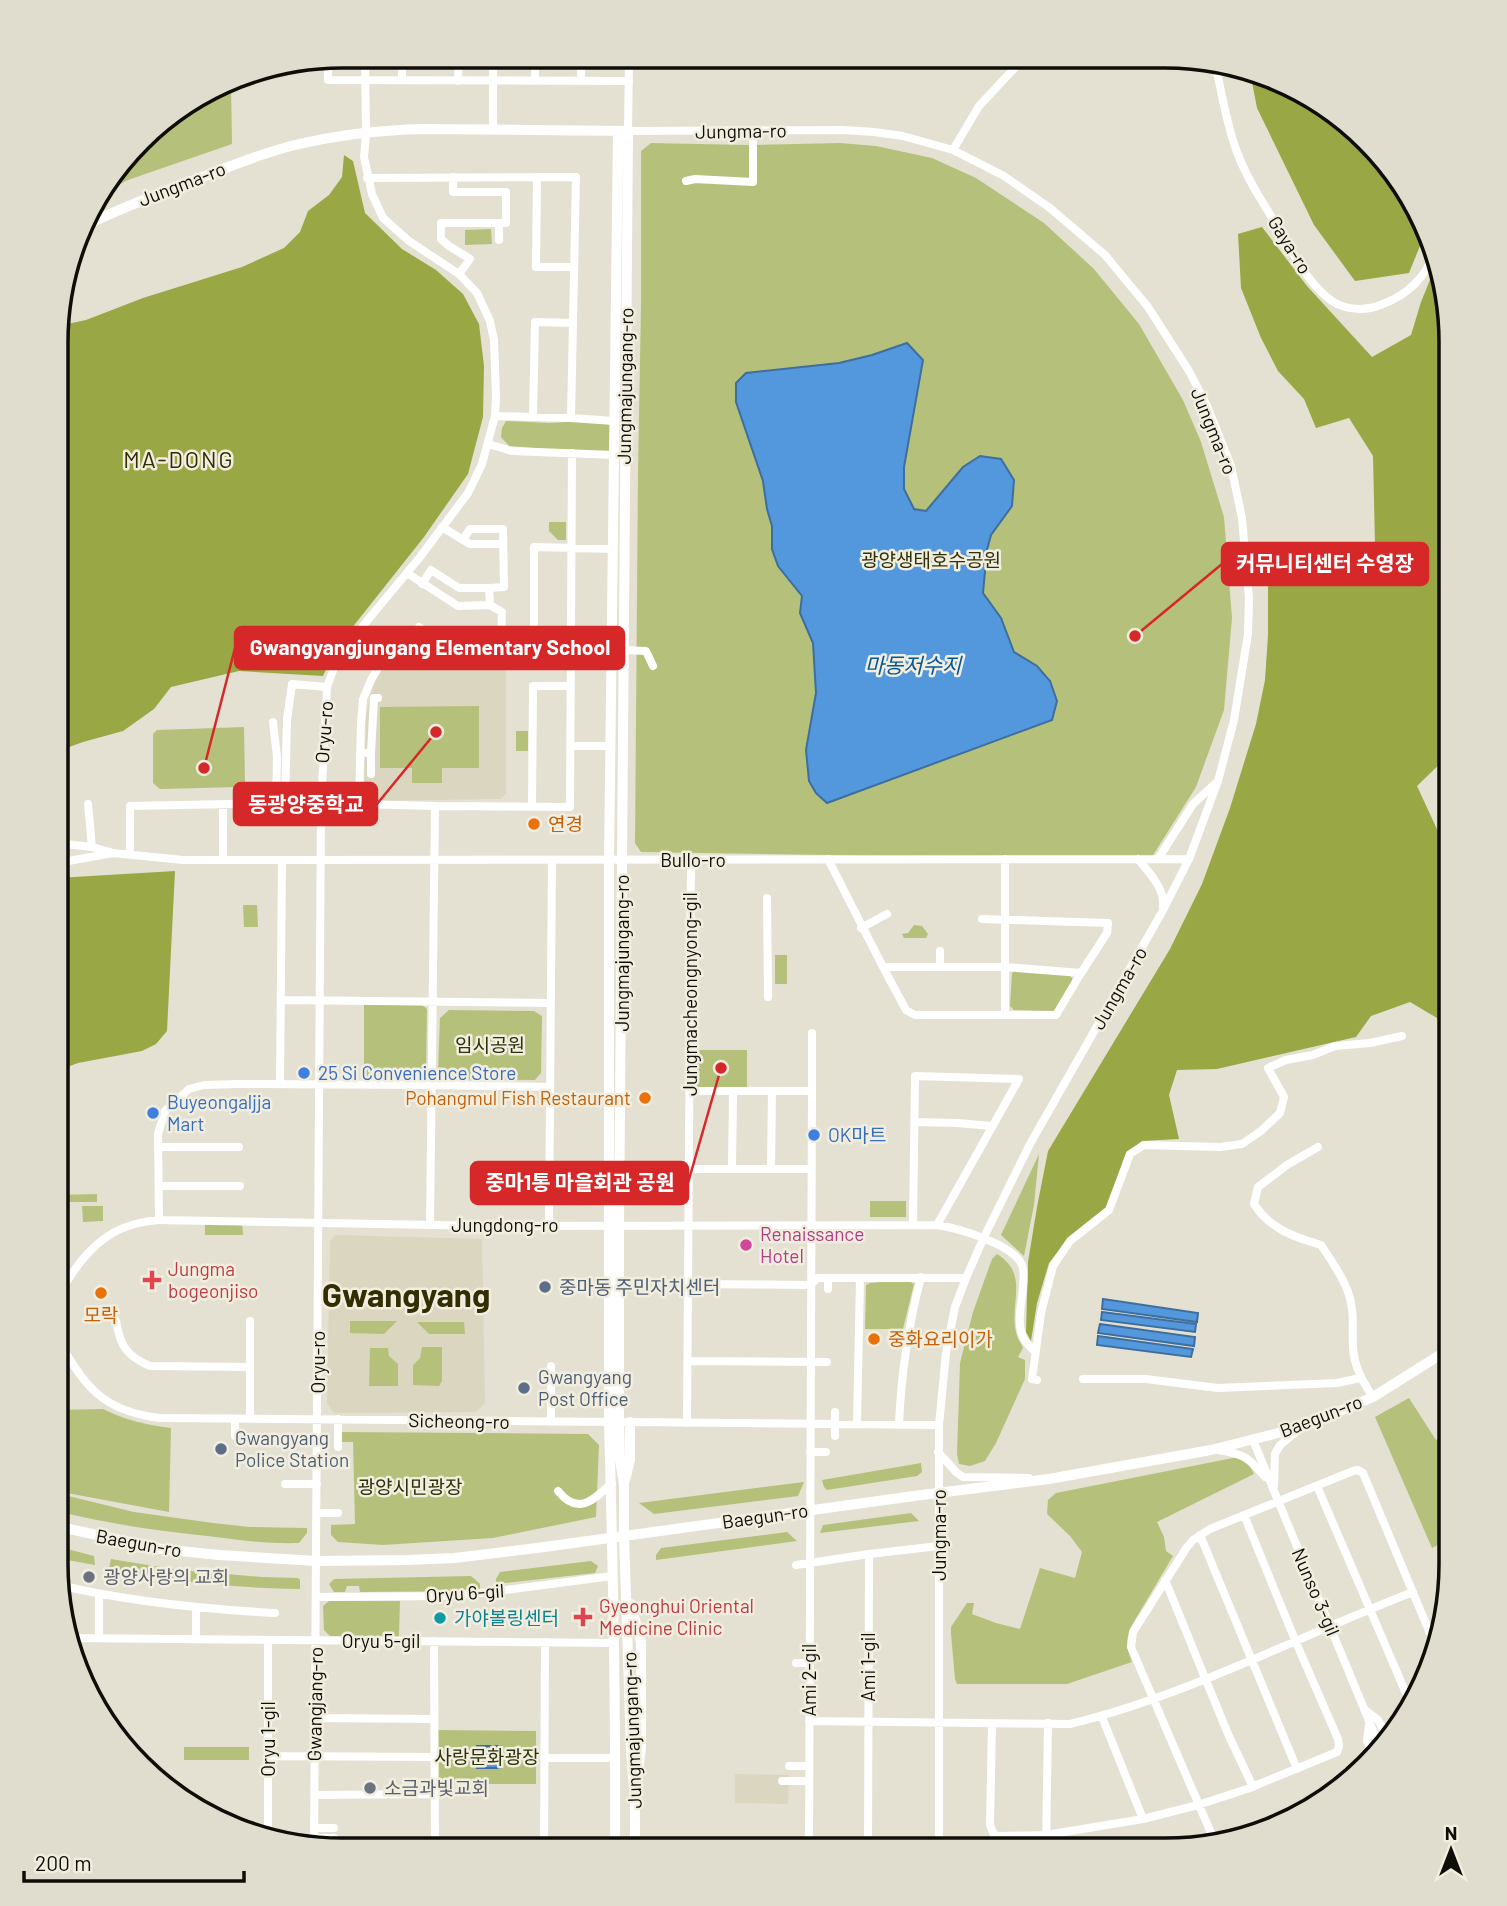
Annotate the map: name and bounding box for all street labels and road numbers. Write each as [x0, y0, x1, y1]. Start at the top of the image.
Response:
street label: Jungma-ro [695, 118, 787, 143]
street label: Jungma-ro [135, 156, 229, 211]
street label: Gaya-ro [1264, 211, 1317, 278]
street label: Jungmajungang-ro [612, 307, 637, 465]
street label: Jungma-ro [1187, 384, 1242, 478]
street label: Oryu-ro [310, 700, 337, 764]
street label: Bullo-ro [660, 848, 726, 871]
street label: Jungmajungang-ro [610, 875, 633, 1032]
street label: Jungmacheongnyong-gil [678, 892, 701, 1096]
street label: Jungma-ro [1086, 942, 1151, 1033]
street label: Jungdong-ro [451, 1213, 559, 1236]
street label: Oryu-ro [306, 1331, 329, 1393]
street label: Baegun-ro [1276, 1389, 1365, 1442]
street label: Sicheong-ro [408, 1408, 510, 1433]
street label: Jungma-ro [927, 1489, 950, 1581]
street label: Baegun-ro [720, 1498, 809, 1533]
street label: Baegun-ro [94, 1524, 184, 1561]
street label: Nunso 3-gil [1288, 1544, 1345, 1639]
street label: Oryu 6-gil [425, 1578, 505, 1607]
street label: Oryu 5-gil [342, 1629, 420, 1652]
street label: Ami 1-gil [856, 1632, 879, 1702]
street label: Ami 2-gil [797, 1644, 820, 1716]
street label: Gwangjang-ro [302, 1646, 327, 1762]
street label: Jungmajungang-ro [617, 1651, 646, 1809]
street label: Oryu 1-gil [256, 1701, 279, 1777]

